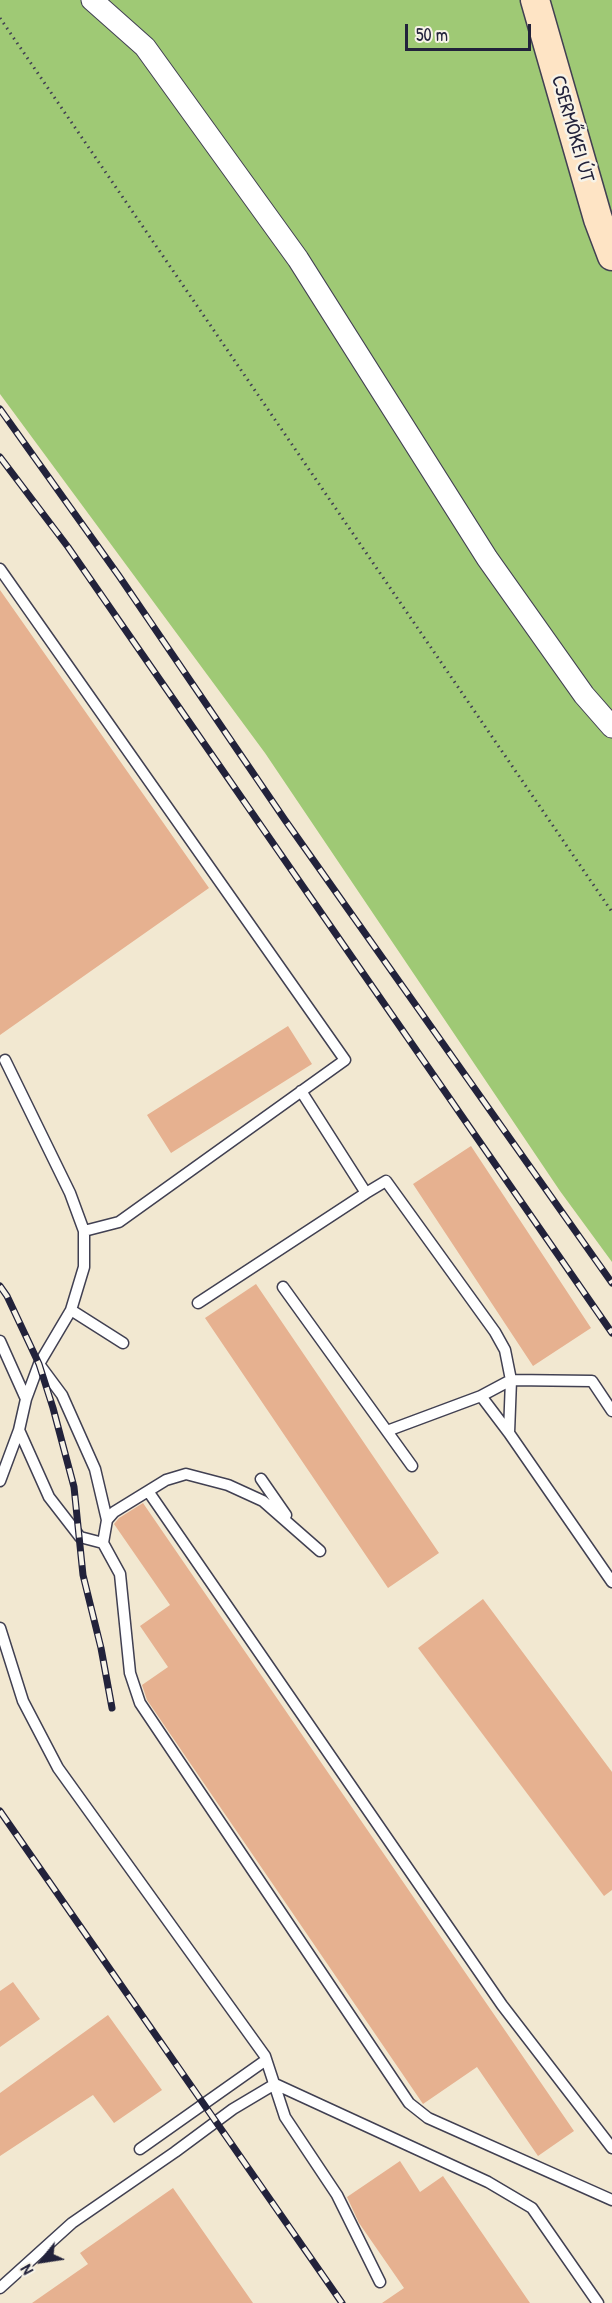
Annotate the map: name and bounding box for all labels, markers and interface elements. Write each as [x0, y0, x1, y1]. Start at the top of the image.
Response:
scale bar [408, 12, 534, 50]
text: 50 m [416, 22, 448, 47]
street label: CSERMŐKEI ÚT [545, 73, 599, 185]
north arrow [12, 2231, 72, 2291]
text: N [15, 2261, 38, 2279]

